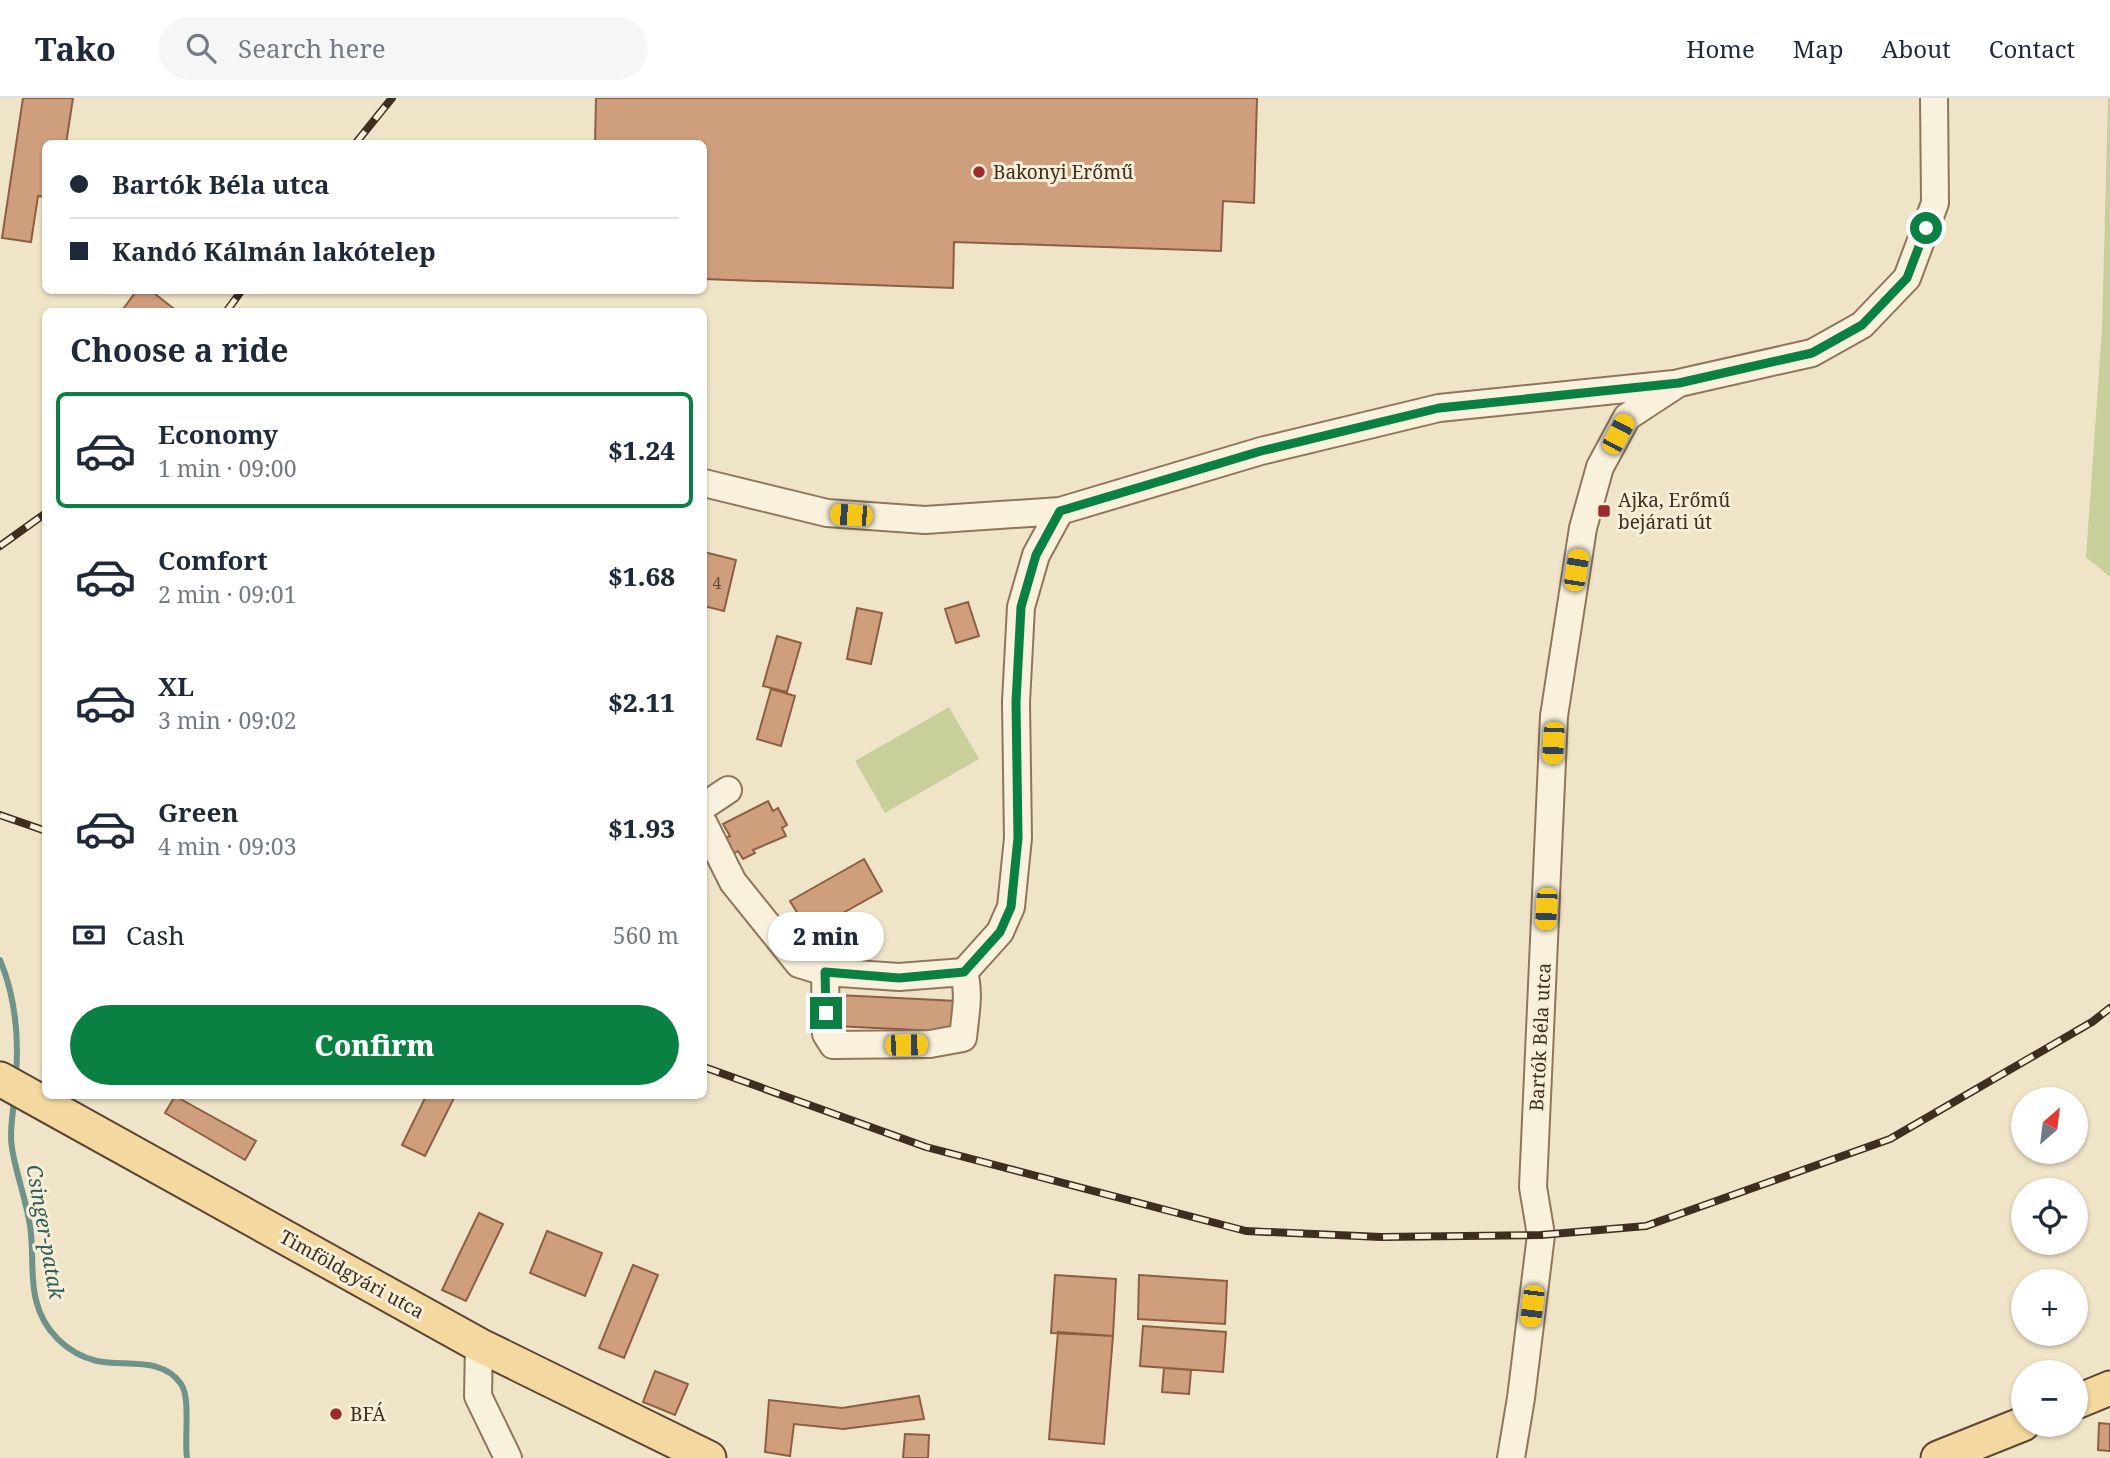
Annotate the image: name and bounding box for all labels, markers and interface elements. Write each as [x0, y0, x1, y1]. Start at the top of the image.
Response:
search box [158, 17, 648, 80]
text: Tako [35, 26, 116, 71]
icon: search [182, 29, 220, 67]
text: Search here [238, 30, 386, 66]
text: Home [1686, 32, 1755, 65]
text: Map [1793, 32, 1844, 65]
text: About [1882, 32, 1951, 65]
text: Contact [1989, 32, 2075, 65]
place label: Bakonyi Erőmű [993, 159, 1133, 185]
marker: Bakonyi Erőmű [971, 164, 987, 180]
text: Bartók Béla utca [112, 166, 330, 202]
route start [1910, 212, 1942, 244]
text: Kandó Kálmán lakótelep [112, 233, 436, 269]
text: Choose a ride [70, 328, 289, 371]
car [1599, 411, 1638, 457]
text: Economy [158, 416, 278, 452]
icon: car [74, 419, 137, 482]
text: $1.24 [608, 432, 675, 468]
text: 1 min · 09:00 [158, 452, 296, 484]
place label: Ajka, Erőmű bejárati út [1618, 487, 1730, 535]
car [830, 503, 873, 527]
marker: Ajka, Erőmű bejárati út [1596, 503, 1612, 519]
text: Comfort [158, 542, 268, 578]
icon: car [74, 545, 137, 608]
car [1563, 548, 1590, 592]
text: $1.68 [608, 558, 675, 594]
house number: 4 [713, 572, 722, 594]
text: 2 min · 09:01 [158, 578, 296, 610]
text: XL [158, 668, 194, 704]
icon: car [74, 671, 137, 734]
text: $2.11 [608, 684, 675, 720]
text: 3 min · 09:02 [158, 704, 296, 736]
car [1542, 721, 1565, 765]
text: Green [158, 794, 239, 830]
icon: car [74, 797, 137, 860]
text: $1.93 [608, 810, 675, 846]
text: 4 min · 09:03 [158, 830, 296, 862]
car [1535, 887, 1558, 931]
callout: 2 min [768, 912, 884, 960]
icon: cash [70, 916, 108, 954]
text: Cash [126, 917, 185, 953]
text: 560 m [613, 919, 679, 951]
text: 2 min [793, 920, 859, 952]
street label: Bartók Béla utca [1523, 962, 1557, 1112]
route end [810, 997, 842, 1029]
button: Confirm [70, 1005, 679, 1085]
car [885, 1034, 928, 1056]
north arrow [2011, 1087, 2088, 1164]
map controls [2011, 1087, 2088, 1437]
water label: Csinger-patak [20, 1162, 72, 1302]
button: locate [2011, 1178, 2088, 1255]
street label: Timföldgyári utca [275, 1223, 429, 1325]
button: + [2011, 1269, 2088, 1346]
car [1520, 1284, 1545, 1328]
button: − [2011, 1360, 2088, 1437]
place label: BFÁ [350, 1401, 386, 1427]
marker: BFÁ [328, 1406, 344, 1422]

